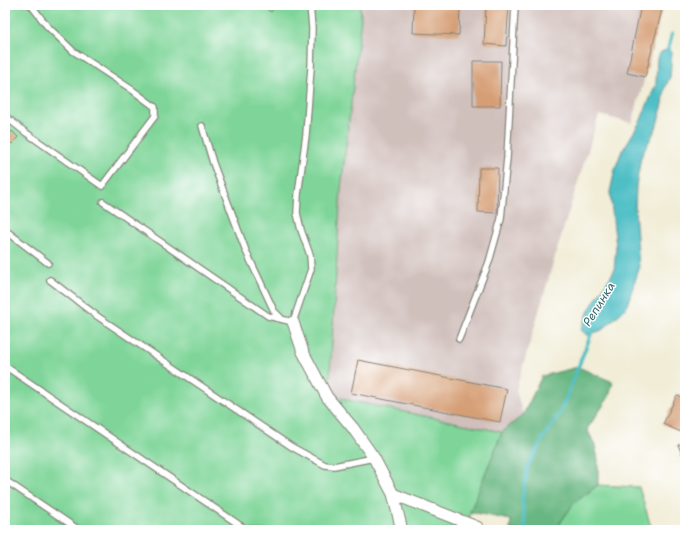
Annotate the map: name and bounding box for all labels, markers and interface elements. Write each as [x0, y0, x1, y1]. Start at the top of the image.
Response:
water label: Репинка [579, 279, 619, 329]

